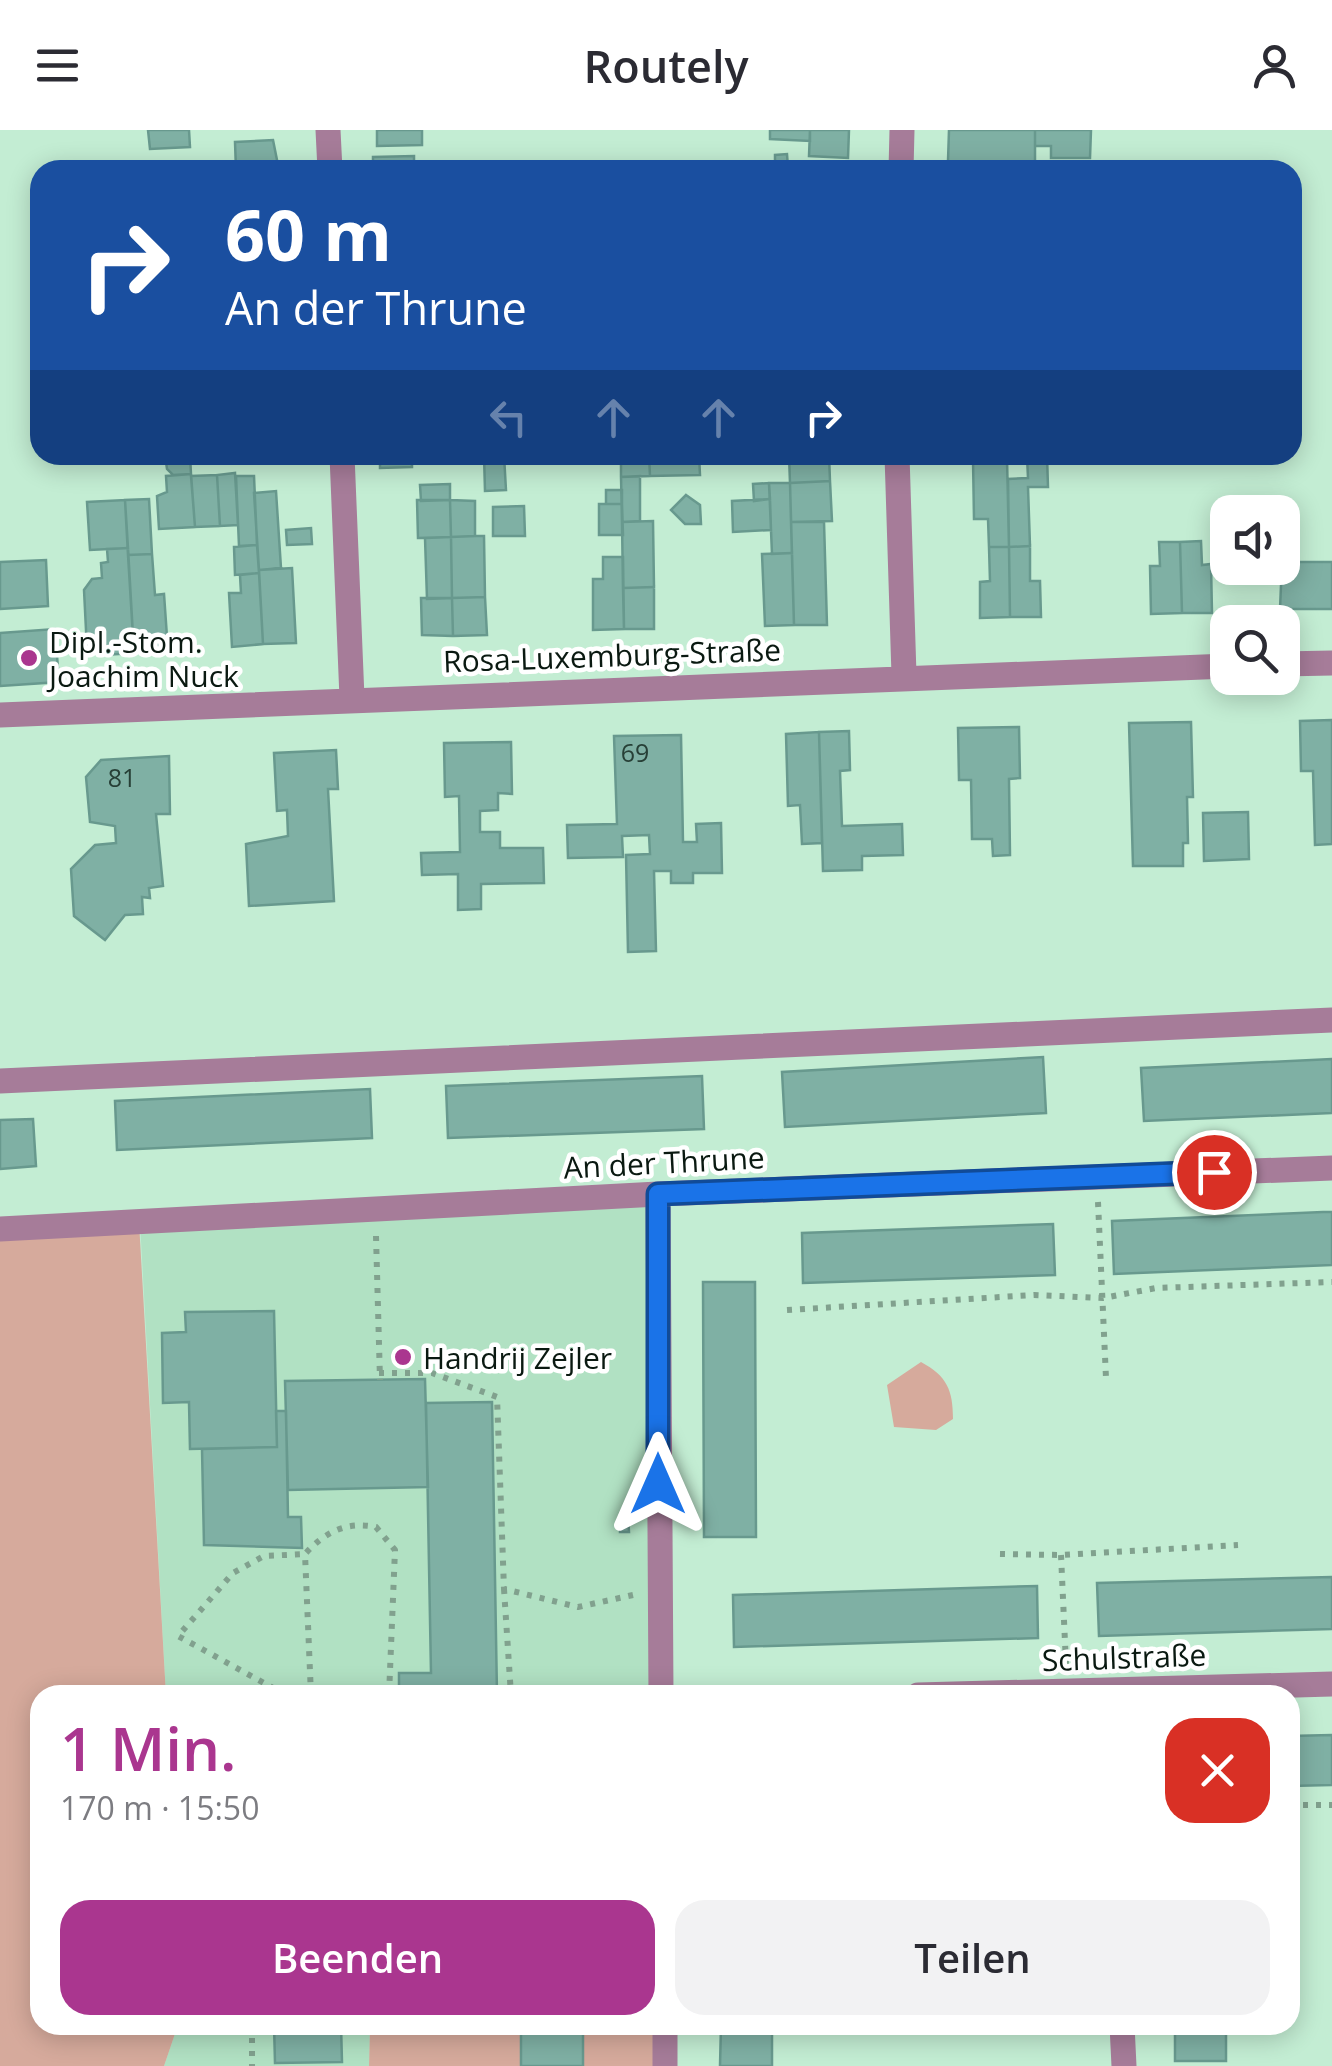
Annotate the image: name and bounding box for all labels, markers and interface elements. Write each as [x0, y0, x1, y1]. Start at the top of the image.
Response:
text: Routely [583, 35, 749, 96]
icon: menu [30, 38, 85, 93]
icon: person [1247, 38, 1302, 93]
text: 60 m [225, 186, 392, 282]
icon: right [60, 200, 190, 330]
text: An der Thrune [225, 277, 527, 338]
icon: left [481, 390, 536, 445]
icon: ahead [586, 390, 641, 445]
icon: ahead [691, 390, 746, 445]
icon: right [796, 390, 851, 445]
map controls [1210, 495, 1300, 695]
button: sound [1210, 495, 1300, 585]
button: search [1210, 605, 1300, 695]
place label: Dipl.-Stom. Joachim Nuck [46, 621, 239, 696]
street label: Rosa-Luxemburg-Straße [442, 629, 782, 681]
marker: Dipl.-Stom. Joachim Nuck [18, 647, 40, 669]
house number: 69 [621, 735, 649, 769]
house number: 81 [108, 760, 136, 794]
pin [1172, 1130, 1257, 1215]
street label: An der Thrune [562, 1136, 766, 1188]
icon: arrive [1187, 1145, 1242, 1200]
place label: Handrij Zejler [423, 1337, 612, 1378]
marker: Handrij Zejler [392, 1346, 414, 1368]
position arrow [606, 1432, 710, 1536]
street label: Schulstraße [1041, 1634, 1207, 1680]
text: 1 Min. [60, 1707, 236, 1789]
button: close [1165, 1718, 1270, 1823]
text: 170 m · 15:50 [60, 1786, 259, 1829]
button: Beenden [60, 1900, 655, 2015]
button: Teilen [675, 1900, 1270, 2015]

